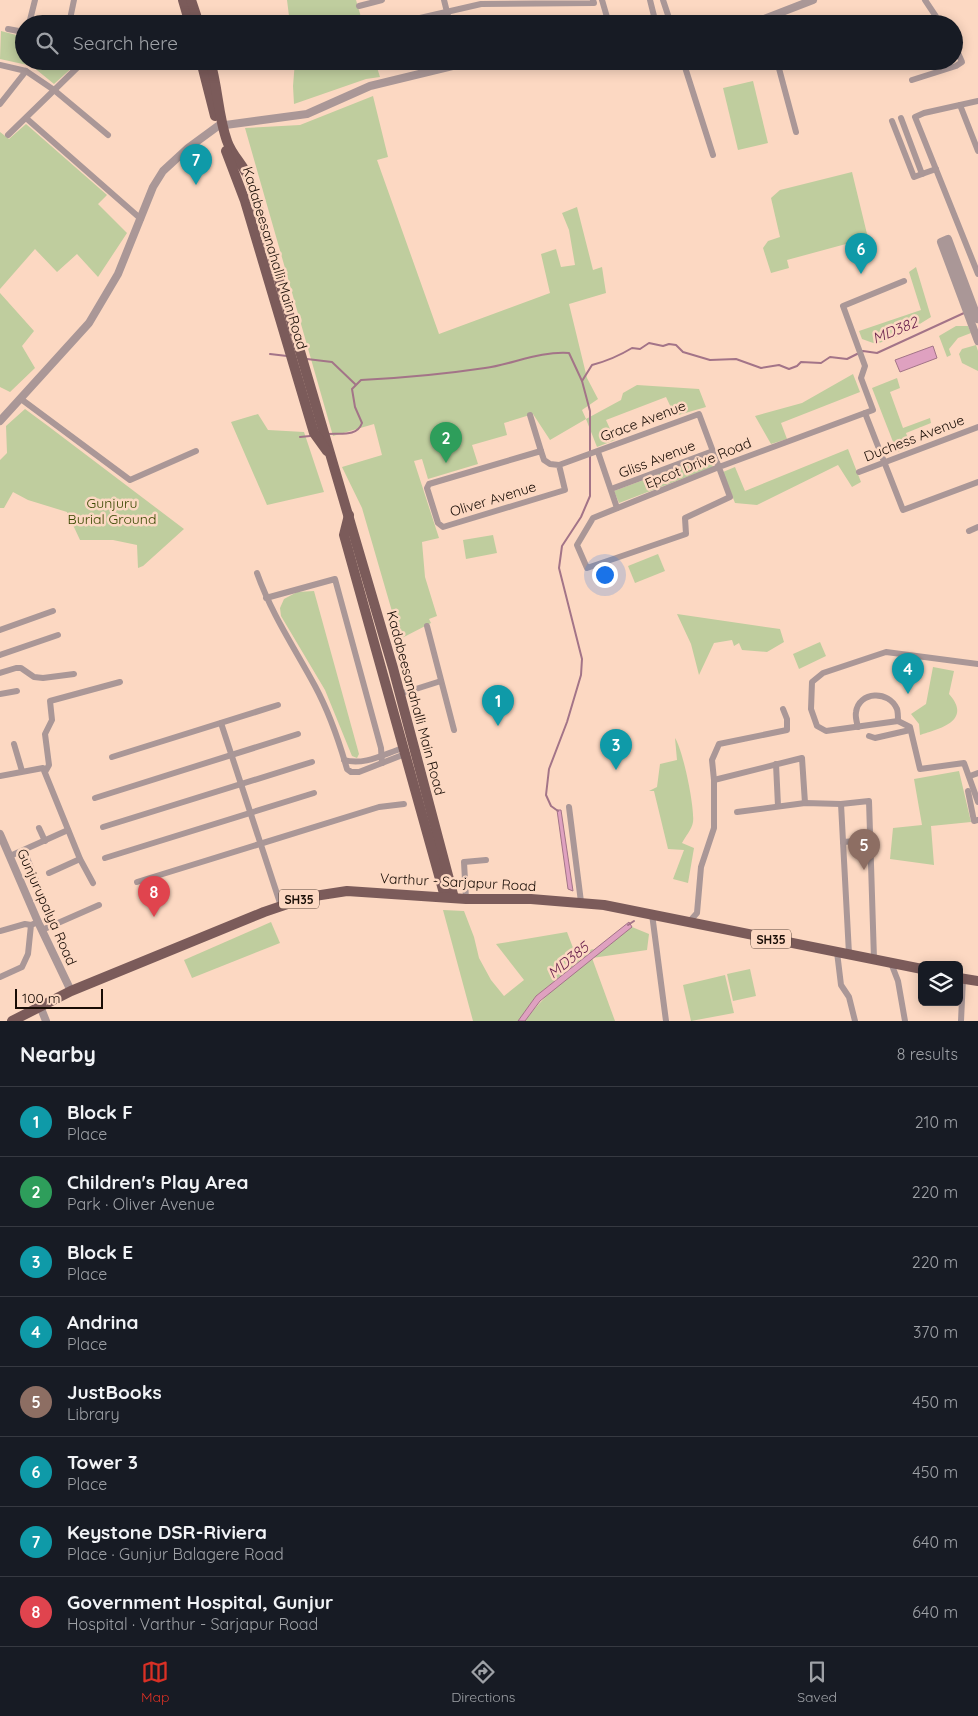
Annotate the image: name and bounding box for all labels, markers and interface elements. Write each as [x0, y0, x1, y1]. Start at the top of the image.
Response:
search box [15, 15, 963, 70]
icon: search [33, 29, 61, 57]
text: Search here [73, 31, 178, 55]
pin: 7 [180, 144, 212, 185]
street label: Kadabeesanahalli Main Road [239, 164, 311, 352]
pin: 6 [845, 233, 877, 274]
water label: MD382 [869, 312, 922, 348]
street label: Grace Avenue [598, 396, 688, 446]
street label: Duchess Avenue [861, 411, 967, 465]
pin: 2 [430, 422, 462, 463]
street label: Epcot Drive Road [642, 433, 754, 493]
street label: Gliss Avenue [616, 436, 698, 482]
street label: Oliver Avenue [448, 477, 538, 521]
park label: Gunjuru Burial Ground [68, 494, 156, 528]
your location [592, 562, 618, 588]
street label: Kadabeesanahalli Main Road [383, 609, 449, 797]
pin: 4 [892, 653, 924, 694]
pin: 1 [482, 685, 514, 726]
pin: 3 [600, 729, 632, 770]
pin: 5 [848, 829, 880, 870]
street label: Gunjurupalya Road [13, 846, 81, 968]
street label: Varthur - Sarjapur Road [379, 869, 537, 895]
pin: 8 [138, 876, 170, 917]
road number: SH35 [279, 890, 319, 909]
road number: SH35 [751, 930, 791, 949]
water label: MD385 [544, 937, 594, 982]
map controls [918, 961, 963, 1006]
button: layers [918, 961, 963, 1006]
scale bar [15, 986, 102, 1009]
text: 100 m [22, 989, 60, 1007]
text: Nearby [20, 1041, 96, 1067]
text: 8 results [897, 1044, 958, 1064]
text: Block F [67, 1100, 133, 1124]
text: 1 [33, 1112, 39, 1132]
text: 210 m [915, 1112, 958, 1132]
text: Place [67, 1124, 107, 1144]
text: Children's Play Area [67, 1170, 248, 1194]
text: 2 [31, 1182, 41, 1202]
text: 220 m [912, 1182, 958, 1202]
text: Park · Oliver Avenue [67, 1194, 215, 1214]
text: Block E [67, 1240, 133, 1264]
text: 3 [32, 1252, 40, 1272]
text: 220 m [912, 1252, 958, 1272]
text: Place [67, 1264, 107, 1284]
text: Andrina [67, 1310, 138, 1334]
text: 4 [31, 1322, 41, 1342]
text: 370 m [913, 1322, 958, 1342]
text: Place [67, 1334, 107, 1354]
text: JustBooks [67, 1380, 162, 1404]
text: 5 [31, 1392, 41, 1412]
text: 450 m [912, 1392, 958, 1412]
text: Library [67, 1404, 120, 1424]
text: Tower 3 [67, 1450, 138, 1474]
text: 6 [32, 1462, 40, 1482]
text: 450 m [912, 1462, 958, 1482]
text: Place [67, 1474, 107, 1494]
text: Keystone DSR-Riviera [67, 1520, 267, 1544]
text: 7 [32, 1532, 40, 1552]
text: 640 m [912, 1532, 958, 1552]
text: Place · Gunjur Balagere Road [67, 1544, 284, 1564]
text: Government Hospital, Gunjur [67, 1590, 333, 1614]
text: 8 [32, 1602, 40, 1622]
text: 640 m [912, 1602, 958, 1622]
text: Hospital · Varthur - Sarjapur Road [67, 1614, 318, 1634]
tab: Map [141, 1658, 169, 1706]
tab: Directions [451, 1658, 515, 1706]
tab: Saved [797, 1658, 837, 1706]

